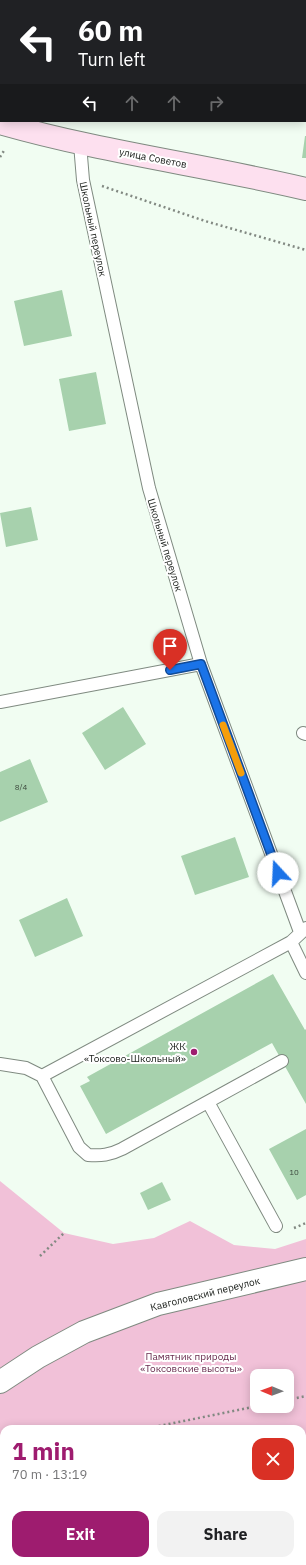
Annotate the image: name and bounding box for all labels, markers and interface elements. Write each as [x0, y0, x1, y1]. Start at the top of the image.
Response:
text: 60 m [78, 12, 143, 49]
icon: left [12, 16, 64, 68]
text: Turn left [78, 48, 146, 71]
icon: left [79, 92, 101, 114]
icon: ahead [121, 92, 143, 114]
icon: ahead [163, 92, 185, 114]
icon: right [205, 92, 227, 114]
street label: улица Советов [118, 145, 188, 171]
street label: Школьный переулок [77, 180, 110, 278]
street label: Школьный переулок [145, 497, 185, 594]
pin [153, 629, 187, 670]
icon: arrive [159, 635, 181, 657]
house number: 8/4 [15, 782, 28, 792]
position arrow [257, 852, 299, 894]
place label: ЖК «Токсово-Школьный» [84, 1040, 186, 1065]
marker: ЖК «Токсово-Школьный» [189, 1047, 199, 1057]
house number: 10 [289, 1167, 299, 1177]
street label: Кавголовский переулок [149, 1274, 262, 1314]
park label: Памятник природы «Токсовские высоты» [140, 1350, 242, 1375]
north arrow [250, 1369, 294, 1413]
map controls [250, 1369, 294, 1413]
text: 1 min [12, 1435, 75, 1467]
button: close [252, 1438, 294, 1480]
text: 70 m · 13:19 [12, 1466, 87, 1483]
button: Exit [12, 1511, 149, 1557]
button: Share [157, 1511, 294, 1557]

